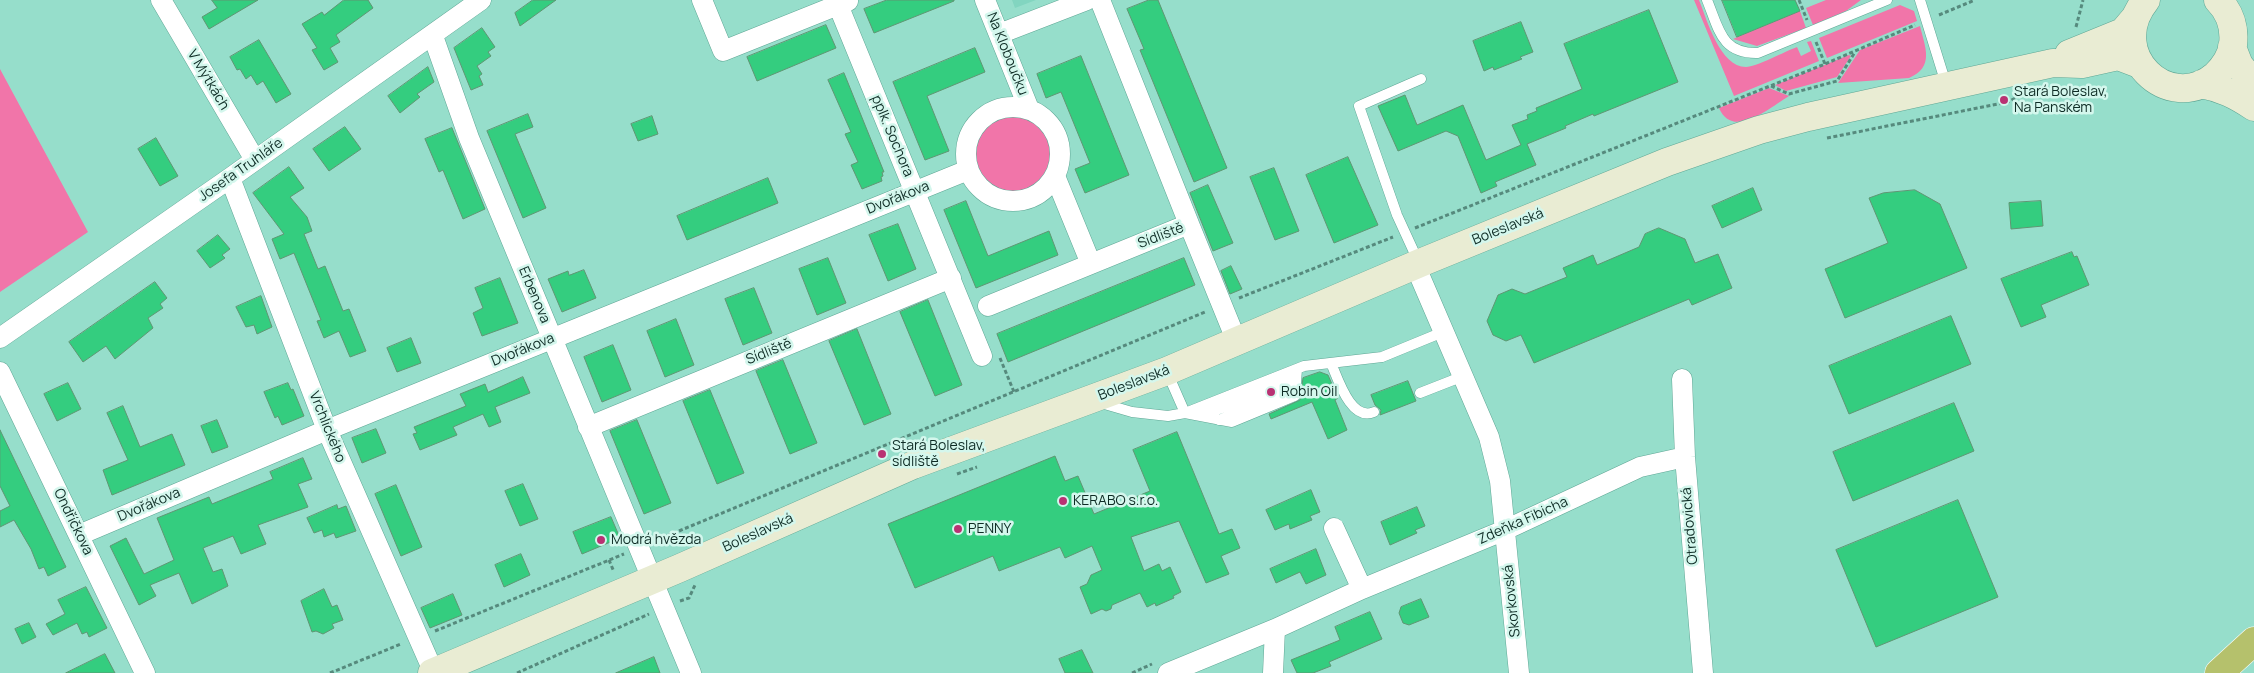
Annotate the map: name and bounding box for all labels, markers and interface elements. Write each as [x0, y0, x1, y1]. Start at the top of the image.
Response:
street label: Na Kloboučku [983, 10, 1031, 98]
street label: V Mýtkách [183, 47, 233, 113]
place label: Stará Boleslav, Na Panském [2014, 84, 2107, 116]
street label: pplk. Sochora [867, 93, 917, 179]
marker: Stará Boleslav, Na Panském [1998, 94, 2010, 106]
street label: Josefa Truhláře [196, 135, 286, 205]
street label: Dvořákova [864, 178, 932, 218]
street label: Boleslavská [1470, 205, 1546, 249]
street label: Sídliště [1136, 220, 1186, 252]
street label: Erbenova [515, 264, 553, 326]
street label: Dvořákova [489, 330, 557, 370]
street label: Sídliště [744, 335, 794, 369]
street label: Boleslavská [1096, 362, 1172, 404]
place label: Robin Oil [1281, 384, 1337, 400]
marker: Robin Oil [1265, 386, 1277, 398]
street label: Vrchlického [305, 389, 349, 465]
place label: Stará Boleslav, sídliště [892, 438, 985, 471]
marker: Stará Boleslav, sídliště [876, 448, 888, 460]
street label: Dvořákova [115, 484, 183, 526]
street label: Ondříčkova [50, 486, 96, 558]
street label: Otradovická [1678, 487, 1702, 565]
place label: KERABO s.r.o. [1073, 493, 1158, 509]
street label: Zdeňka Fibicha [1475, 494, 1571, 548]
marker: KERABO s.r.o. [1057, 495, 1069, 507]
street label: Boleslavská [720, 510, 796, 556]
place label: PENNY [968, 521, 1011, 537]
marker: PENNY [952, 523, 964, 535]
place label: Modrá hvězda [611, 532, 701, 548]
marker: Modrá hvězda [595, 534, 607, 546]
street label: Skorkovská [1500, 564, 1524, 638]

